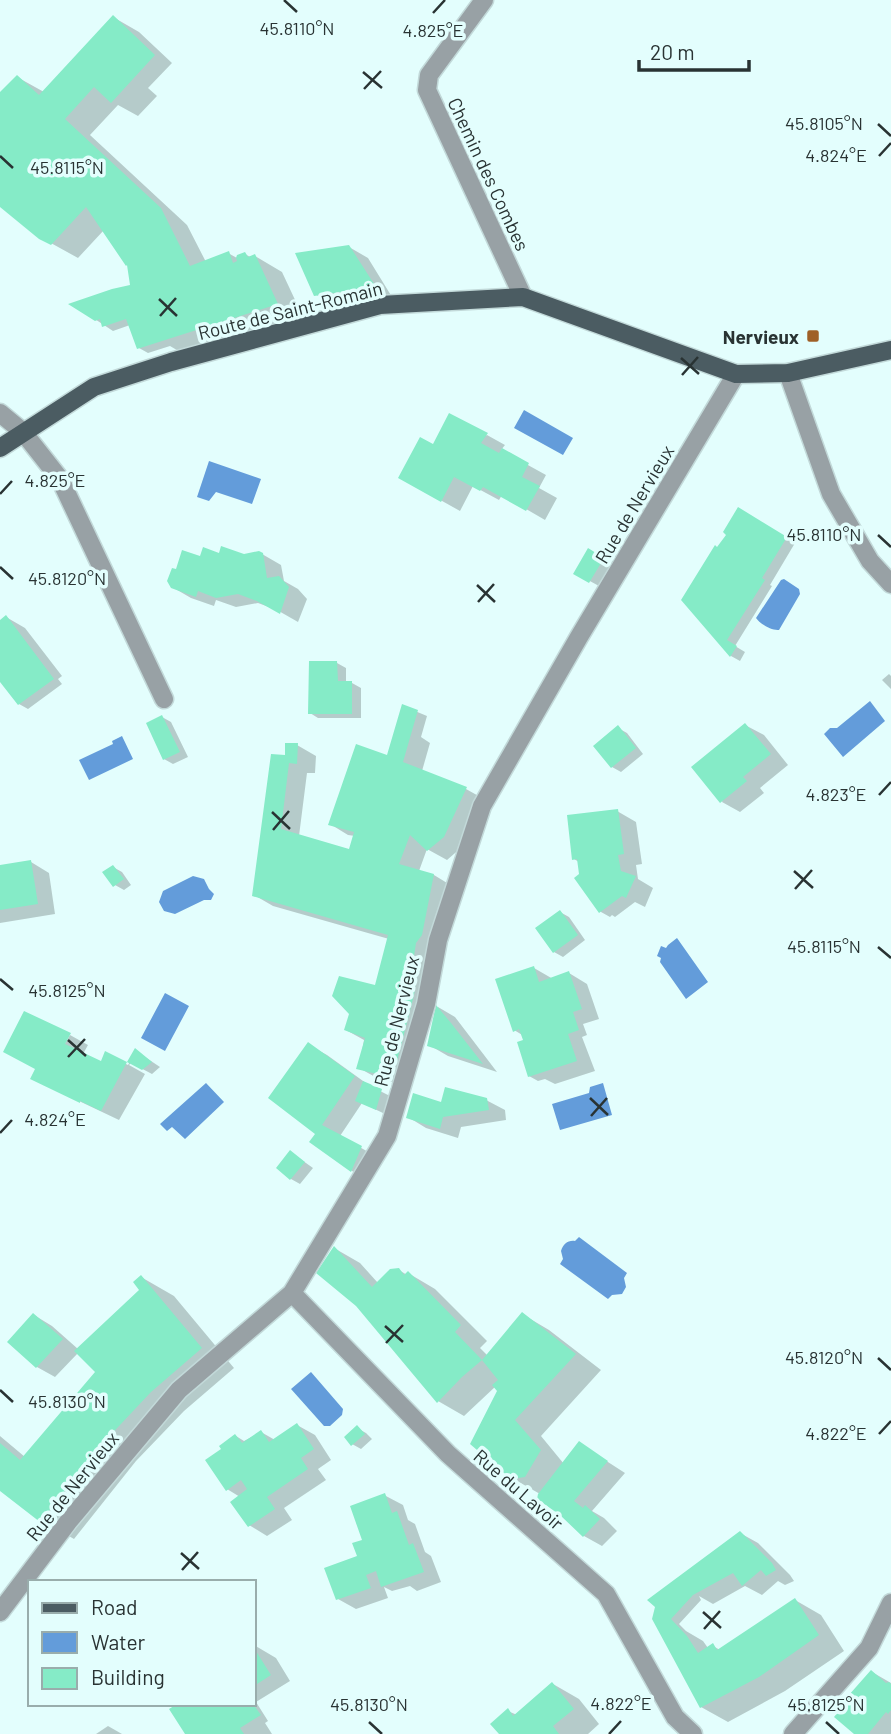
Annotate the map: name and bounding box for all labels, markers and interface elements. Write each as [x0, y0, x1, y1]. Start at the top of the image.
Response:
text: 45.8110°N [260, 17, 334, 39]
text: 4.825°E [403, 19, 463, 41]
scale bar [639, 28, 749, 72]
text: 20 m [650, 39, 695, 64]
street label: Chemin des Combes [443, 94, 535, 254]
text: 45.8105°N [785, 112, 863, 134]
text: 4.824°E [805, 144, 867, 166]
text: 45.8115°N [30, 156, 104, 178]
street label: Route de Saint-Romain [195, 276, 385, 344]
place label: Nervieux [723, 325, 799, 348]
marker: Nervieux [805, 328, 821, 344]
street label: Rue de Nervieux [590, 441, 678, 567]
text: 4.825°E [25, 469, 85, 491]
text: 45.8110°N [787, 523, 861, 545]
text: 45.8120°N [28, 567, 106, 589]
text: 4.823°E [806, 783, 866, 805]
text: 45.8115°N [787, 935, 861, 957]
street label: Rue de Nervieux [369, 953, 423, 1089]
text: 45.8125°N [28, 979, 106, 1001]
text: 4.824°E [24, 1108, 86, 1130]
text: 45.8120°N [785, 1346, 863, 1368]
text: 45.8130°N [28, 1390, 106, 1412]
text: 4.822°E [805, 1422, 867, 1444]
street label: Rue de Nervieux [21, 1427, 123, 1545]
street label: Rue du Lavoir [469, 1444, 569, 1534]
legend [28, 1580, 256, 1706]
text: Road [91, 1594, 137, 1619]
text: Water [91, 1629, 146, 1654]
text: Building [91, 1664, 165, 1689]
text: 4.822°E [590, 1692, 652, 1714]
text: 45.8130°N [330, 1693, 408, 1715]
text: 45.8125°N [787, 1693, 865, 1715]

